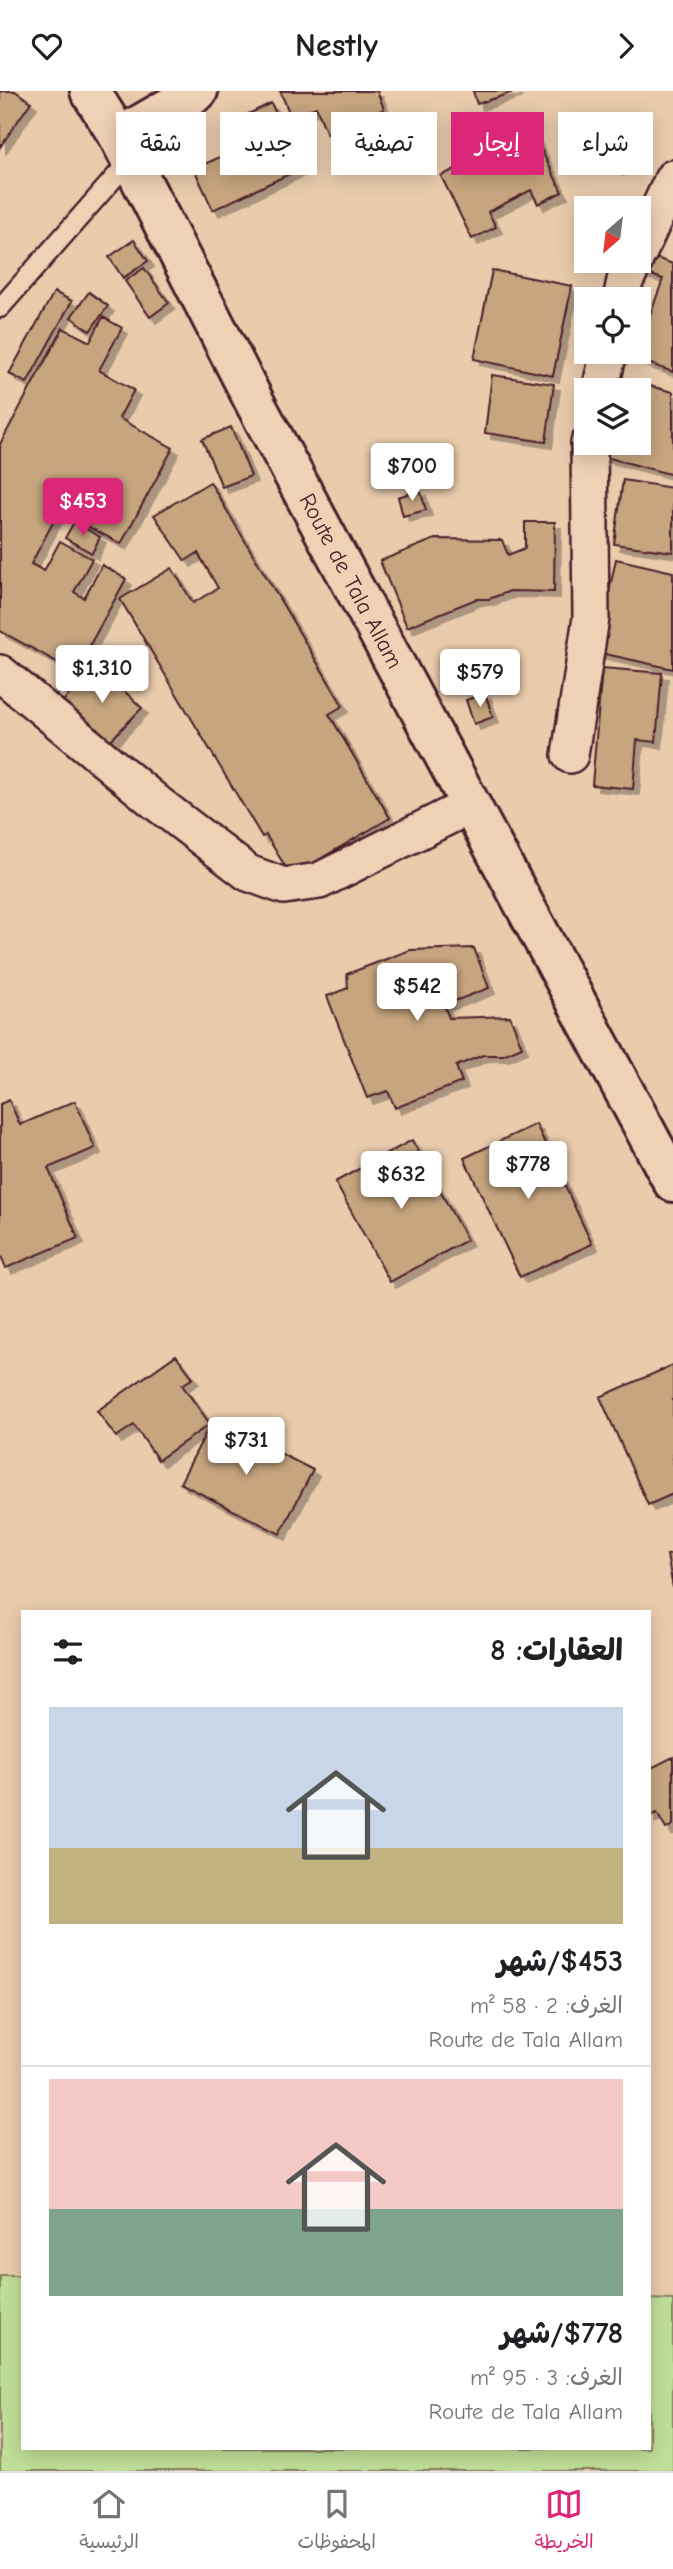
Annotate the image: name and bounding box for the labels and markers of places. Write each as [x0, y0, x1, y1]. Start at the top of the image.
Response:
pin: $700 [371, 443, 453, 503]
pin: $453 [42, 479, 124, 538]
pin: $1,310 [45, 645, 159, 705]
pin: $579 [439, 649, 521, 709]
pin: $542 [376, 963, 458, 1023]
pin: $778 [487, 1141, 569, 1201]
pin: $632 [360, 1151, 442, 1211]
pin: $731 [205, 1417, 287, 1477]

